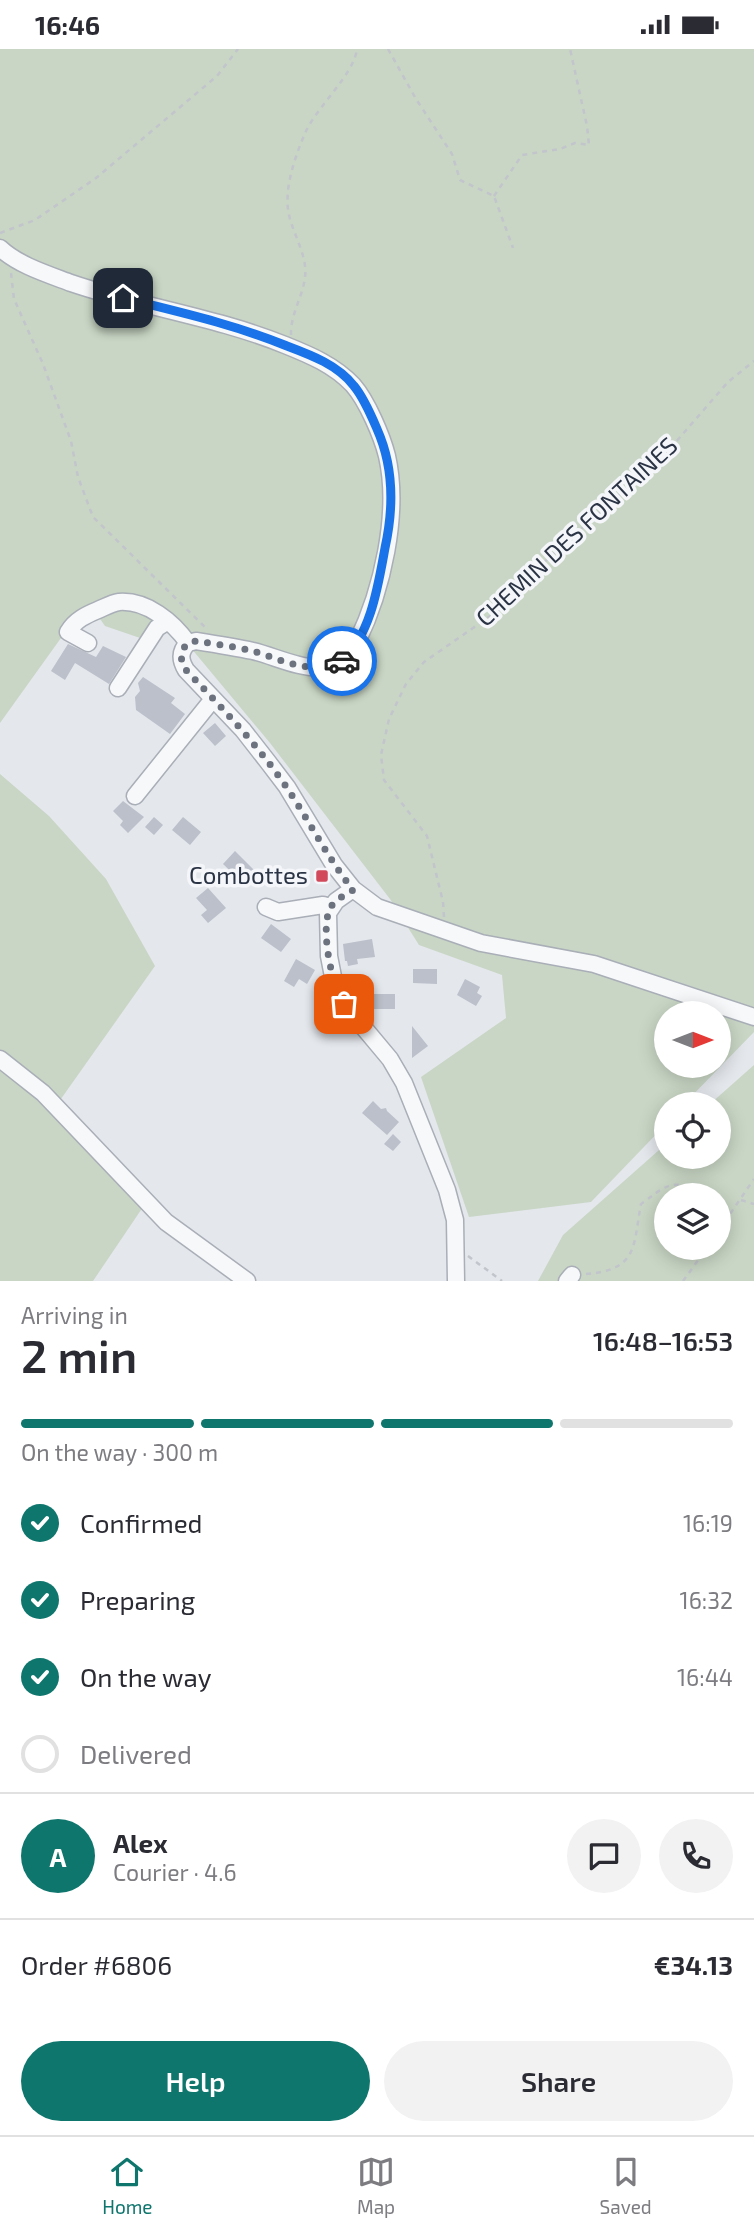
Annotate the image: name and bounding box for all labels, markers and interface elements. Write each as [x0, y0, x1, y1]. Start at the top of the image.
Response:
text: 16:46 [35, 9, 100, 40]
pin [93, 268, 153, 328]
icon: home [104, 279, 142, 317]
street label: CHEMIN DES FONTAINES [469, 430, 682, 632]
courier [307, 626, 377, 696]
icon: car [323, 642, 361, 680]
place label: Combottes [189, 860, 308, 889]
marker: Combottes [314, 868, 330, 884]
pin [314, 974, 374, 1034]
icon: bag [325, 985, 363, 1023]
north arrow [654, 1001, 732, 1078]
map controls [654, 1001, 731, 1260]
button: locate [654, 1092, 731, 1169]
button: layers [654, 1183, 731, 1260]
text: Arriving in [21, 1301, 128, 1329]
text: 16:48–16:53 [593, 1325, 733, 1356]
text: 2 min [21, 1327, 137, 1382]
text: On the way · 300 m [21, 1438, 218, 1466]
icon: check [21, 1504, 59, 1542]
text: Confirmed [80, 1507, 203, 1538]
text: 16:19 [683, 1509, 733, 1537]
icon: check [21, 1581, 59, 1619]
text: Preparing [80, 1584, 195, 1615]
text: 16:32 [680, 1586, 733, 1614]
icon: check [21, 1658, 59, 1696]
text: On the way [80, 1661, 211, 1692]
text: 16:44 [677, 1663, 733, 1691]
text: Delivered [80, 1738, 192, 1769]
button: chat [567, 1819, 641, 1893]
button: phone [659, 1819, 733, 1893]
text: Alex [113, 1827, 168, 1858]
text: A [50, 1841, 66, 1872]
text: Courier · 4.6 [113, 1858, 237, 1886]
text: Order #6806 [21, 1949, 172, 1980]
text: €34.13 [654, 1949, 733, 1980]
button: Help [21, 2041, 370, 2121]
button: Share [384, 2041, 733, 2121]
tab: Home [102, 2153, 153, 2218]
tab: Map [357, 2153, 395, 2218]
tab: Saved [600, 2153, 652, 2218]

